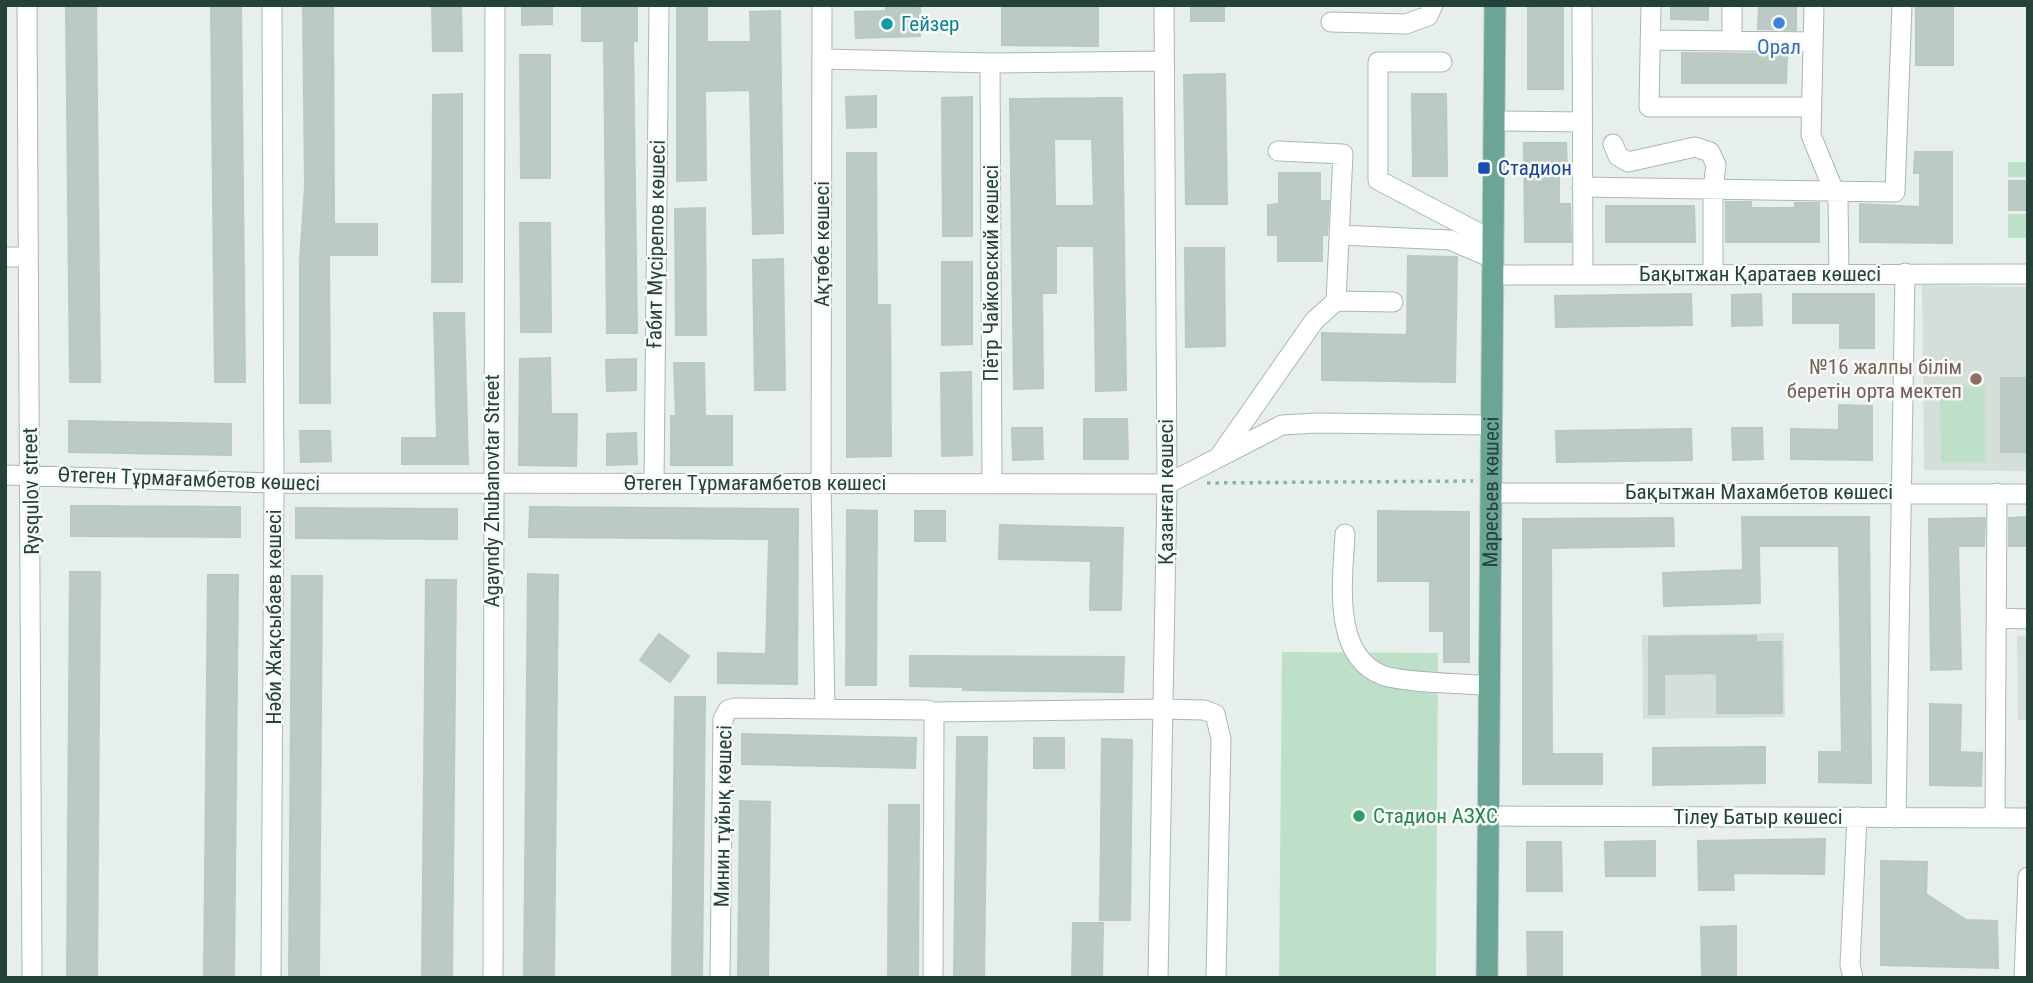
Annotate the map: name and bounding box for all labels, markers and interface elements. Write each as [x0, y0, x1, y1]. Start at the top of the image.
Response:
place label: Гейзер [901, 12, 959, 36]
marker: Орал [1771, 15, 1787, 31]
marker: Гейзер [879, 16, 895, 32]
place label: Орал [1757, 35, 1801, 59]
street label: Ғабит Мүсірепов көшесі [642, 140, 670, 348]
place label: Стадион [1498, 156, 1572, 180]
marker: Стадион [1476, 160, 1492, 176]
street label: Пётр Чайковский көшесі [979, 165, 1003, 381]
street label: Ақтөбе көшесі [810, 181, 834, 307]
street label: Бақытжан Қаратаев көшесі [1639, 262, 1881, 286]
place label: №16 жалпы білім беретін орта мектеп [1787, 355, 1962, 403]
marker: №16 жалпы білім беретін орта мектеп [1968, 371, 1984, 387]
street label: Agayndy Zhubanovtar Street [480, 374, 504, 608]
street label: Маресьев көшесі [1478, 417, 1504, 567]
street label: Қазанғап көшесі [1154, 419, 1178, 565]
street label: Rysqulov street [18, 427, 44, 555]
street label: Өтеген Тұрмағамбетов көшесі [57, 462, 321, 496]
street label: Өтеген Тұрмағамбетов көшесі [624, 471, 886, 495]
street label: Бақытжан Махамбетов көшесі [1625, 480, 1893, 504]
street label: Нәби Жақсыбаев көшесі [262, 509, 286, 725]
street label: Минин тұйық көшесі [709, 725, 737, 907]
place label: Стадион АЗХС [1373, 804, 1498, 828]
street label: Тілеу Батыр көшесі [1673, 805, 1843, 829]
marker: Стадион АЗХС [1351, 808, 1367, 824]

